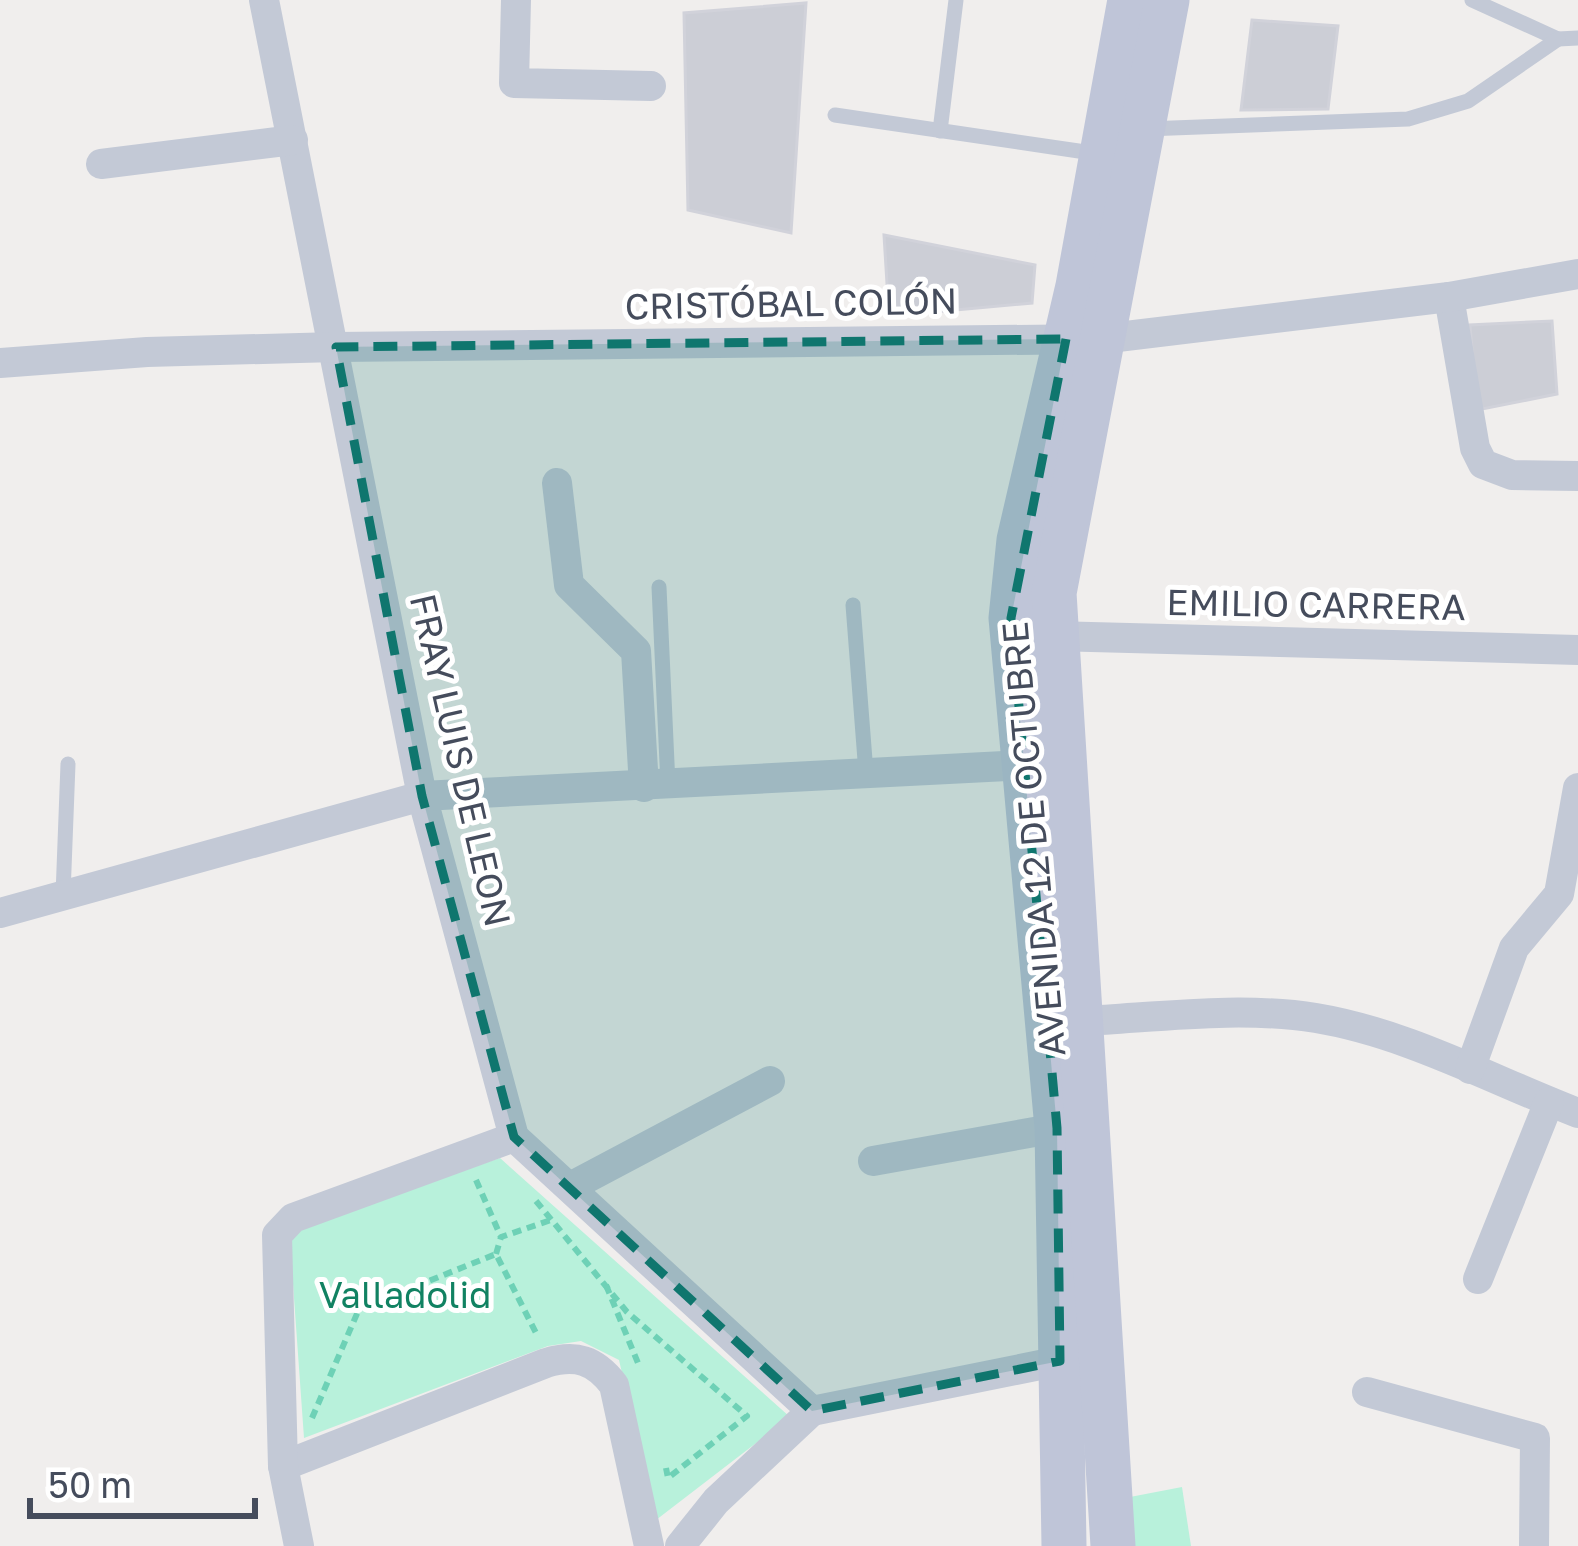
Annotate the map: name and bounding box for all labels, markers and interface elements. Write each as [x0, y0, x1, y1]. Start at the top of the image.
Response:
street label: CRISTÓBAL COLÓN [624, 279, 958, 327]
street label: EMILIO CARRERA [1166, 580, 1466, 628]
street label: FRAY LUIS DE LEON [402, 590, 520, 930]
street label: AVENIDA 12 DE OCTUBRE [993, 620, 1073, 1058]
park label: Valladolid [319, 1273, 491, 1316]
scale bar [30, 1444, 255, 1518]
text: 50 m [48, 1463, 132, 1506]

